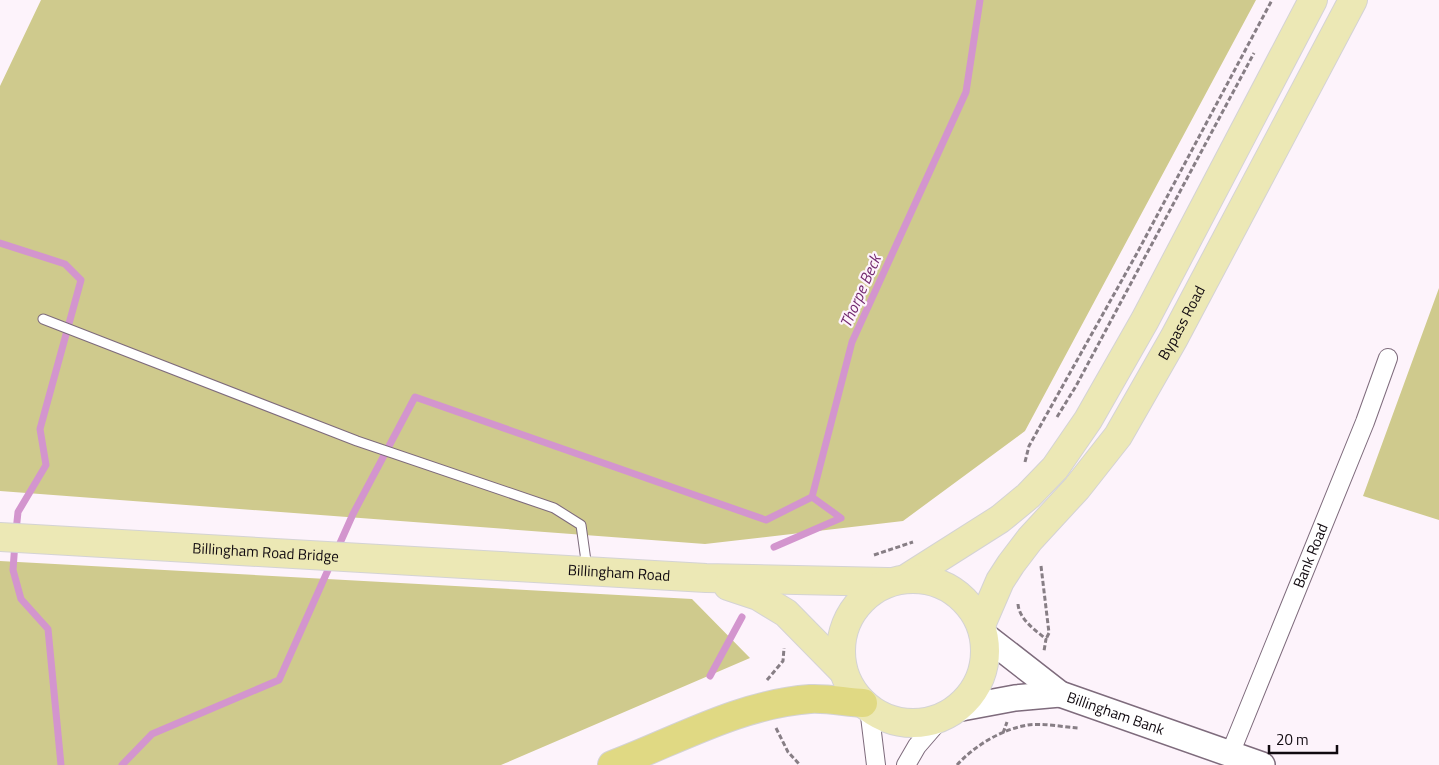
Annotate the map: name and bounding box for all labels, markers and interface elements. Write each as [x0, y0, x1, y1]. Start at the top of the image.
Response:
water label: Thorpe Beck [833, 249, 888, 331]
street label: Bypass Road [1152, 281, 1211, 364]
street label: Bank Road [1287, 520, 1334, 591]
street label: Billingham Road Bridge [192, 536, 340, 568]
street label: Billingham Road [567, 558, 671, 587]
street label: Billingham Bank [1064, 685, 1168, 741]
scale bar [1269, 722, 1336, 754]
text: 20 m [1276, 728, 1309, 751]

